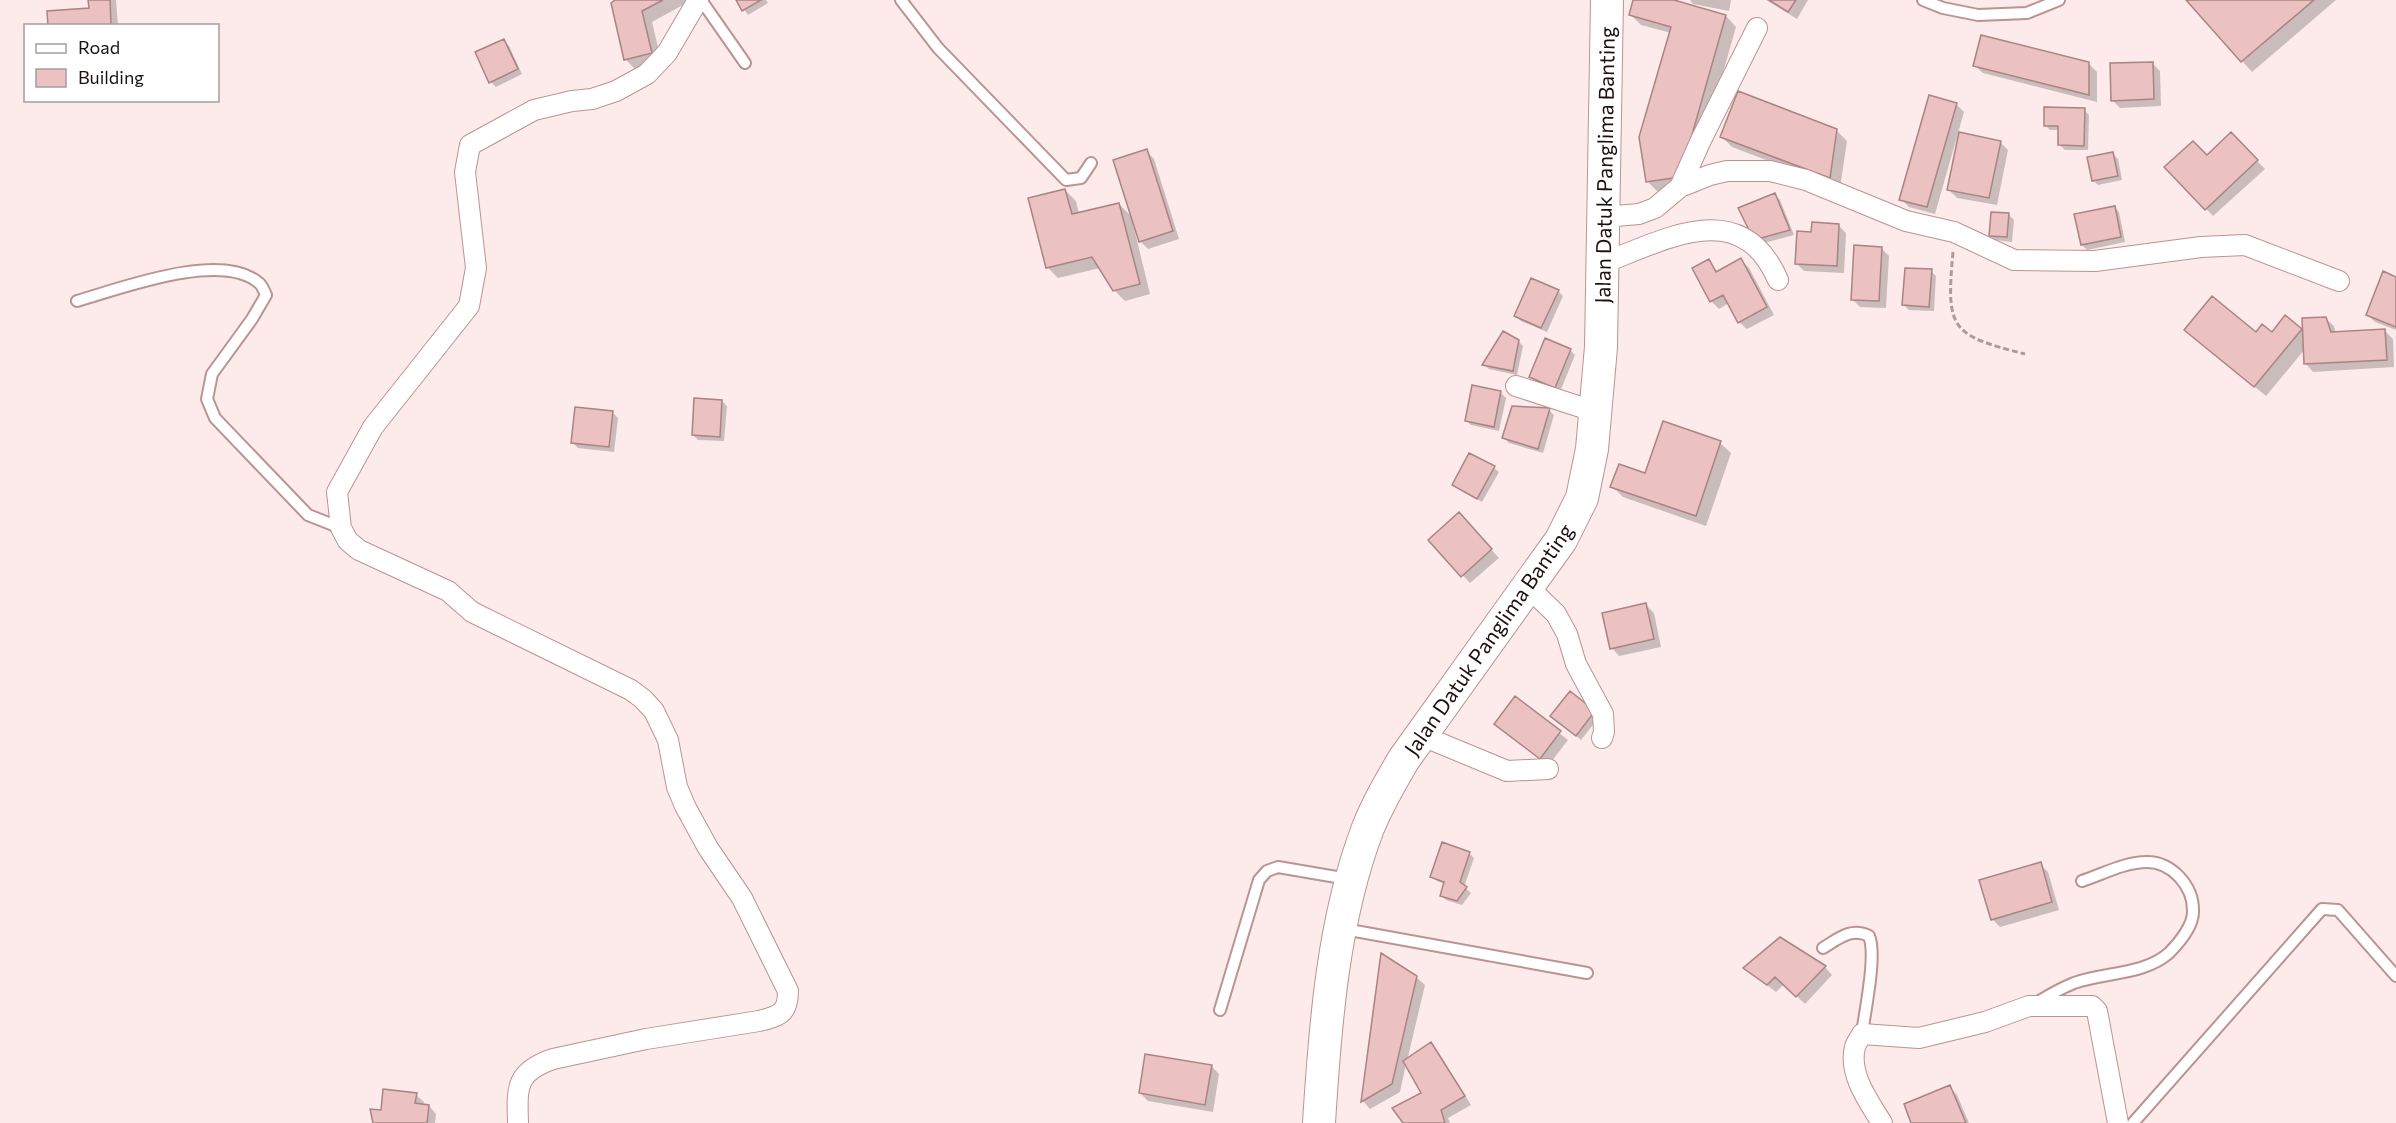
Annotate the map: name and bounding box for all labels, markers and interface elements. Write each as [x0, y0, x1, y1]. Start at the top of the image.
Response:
legend [24, 24, 219, 102]
street label: Jalan Datuk Panglima Banting [1589, 26, 1619, 304]
text: Road [78, 36, 120, 58]
text: Building [78, 66, 144, 88]
street label: Jalan Datuk Panglima Banting [1398, 518, 1578, 760]

